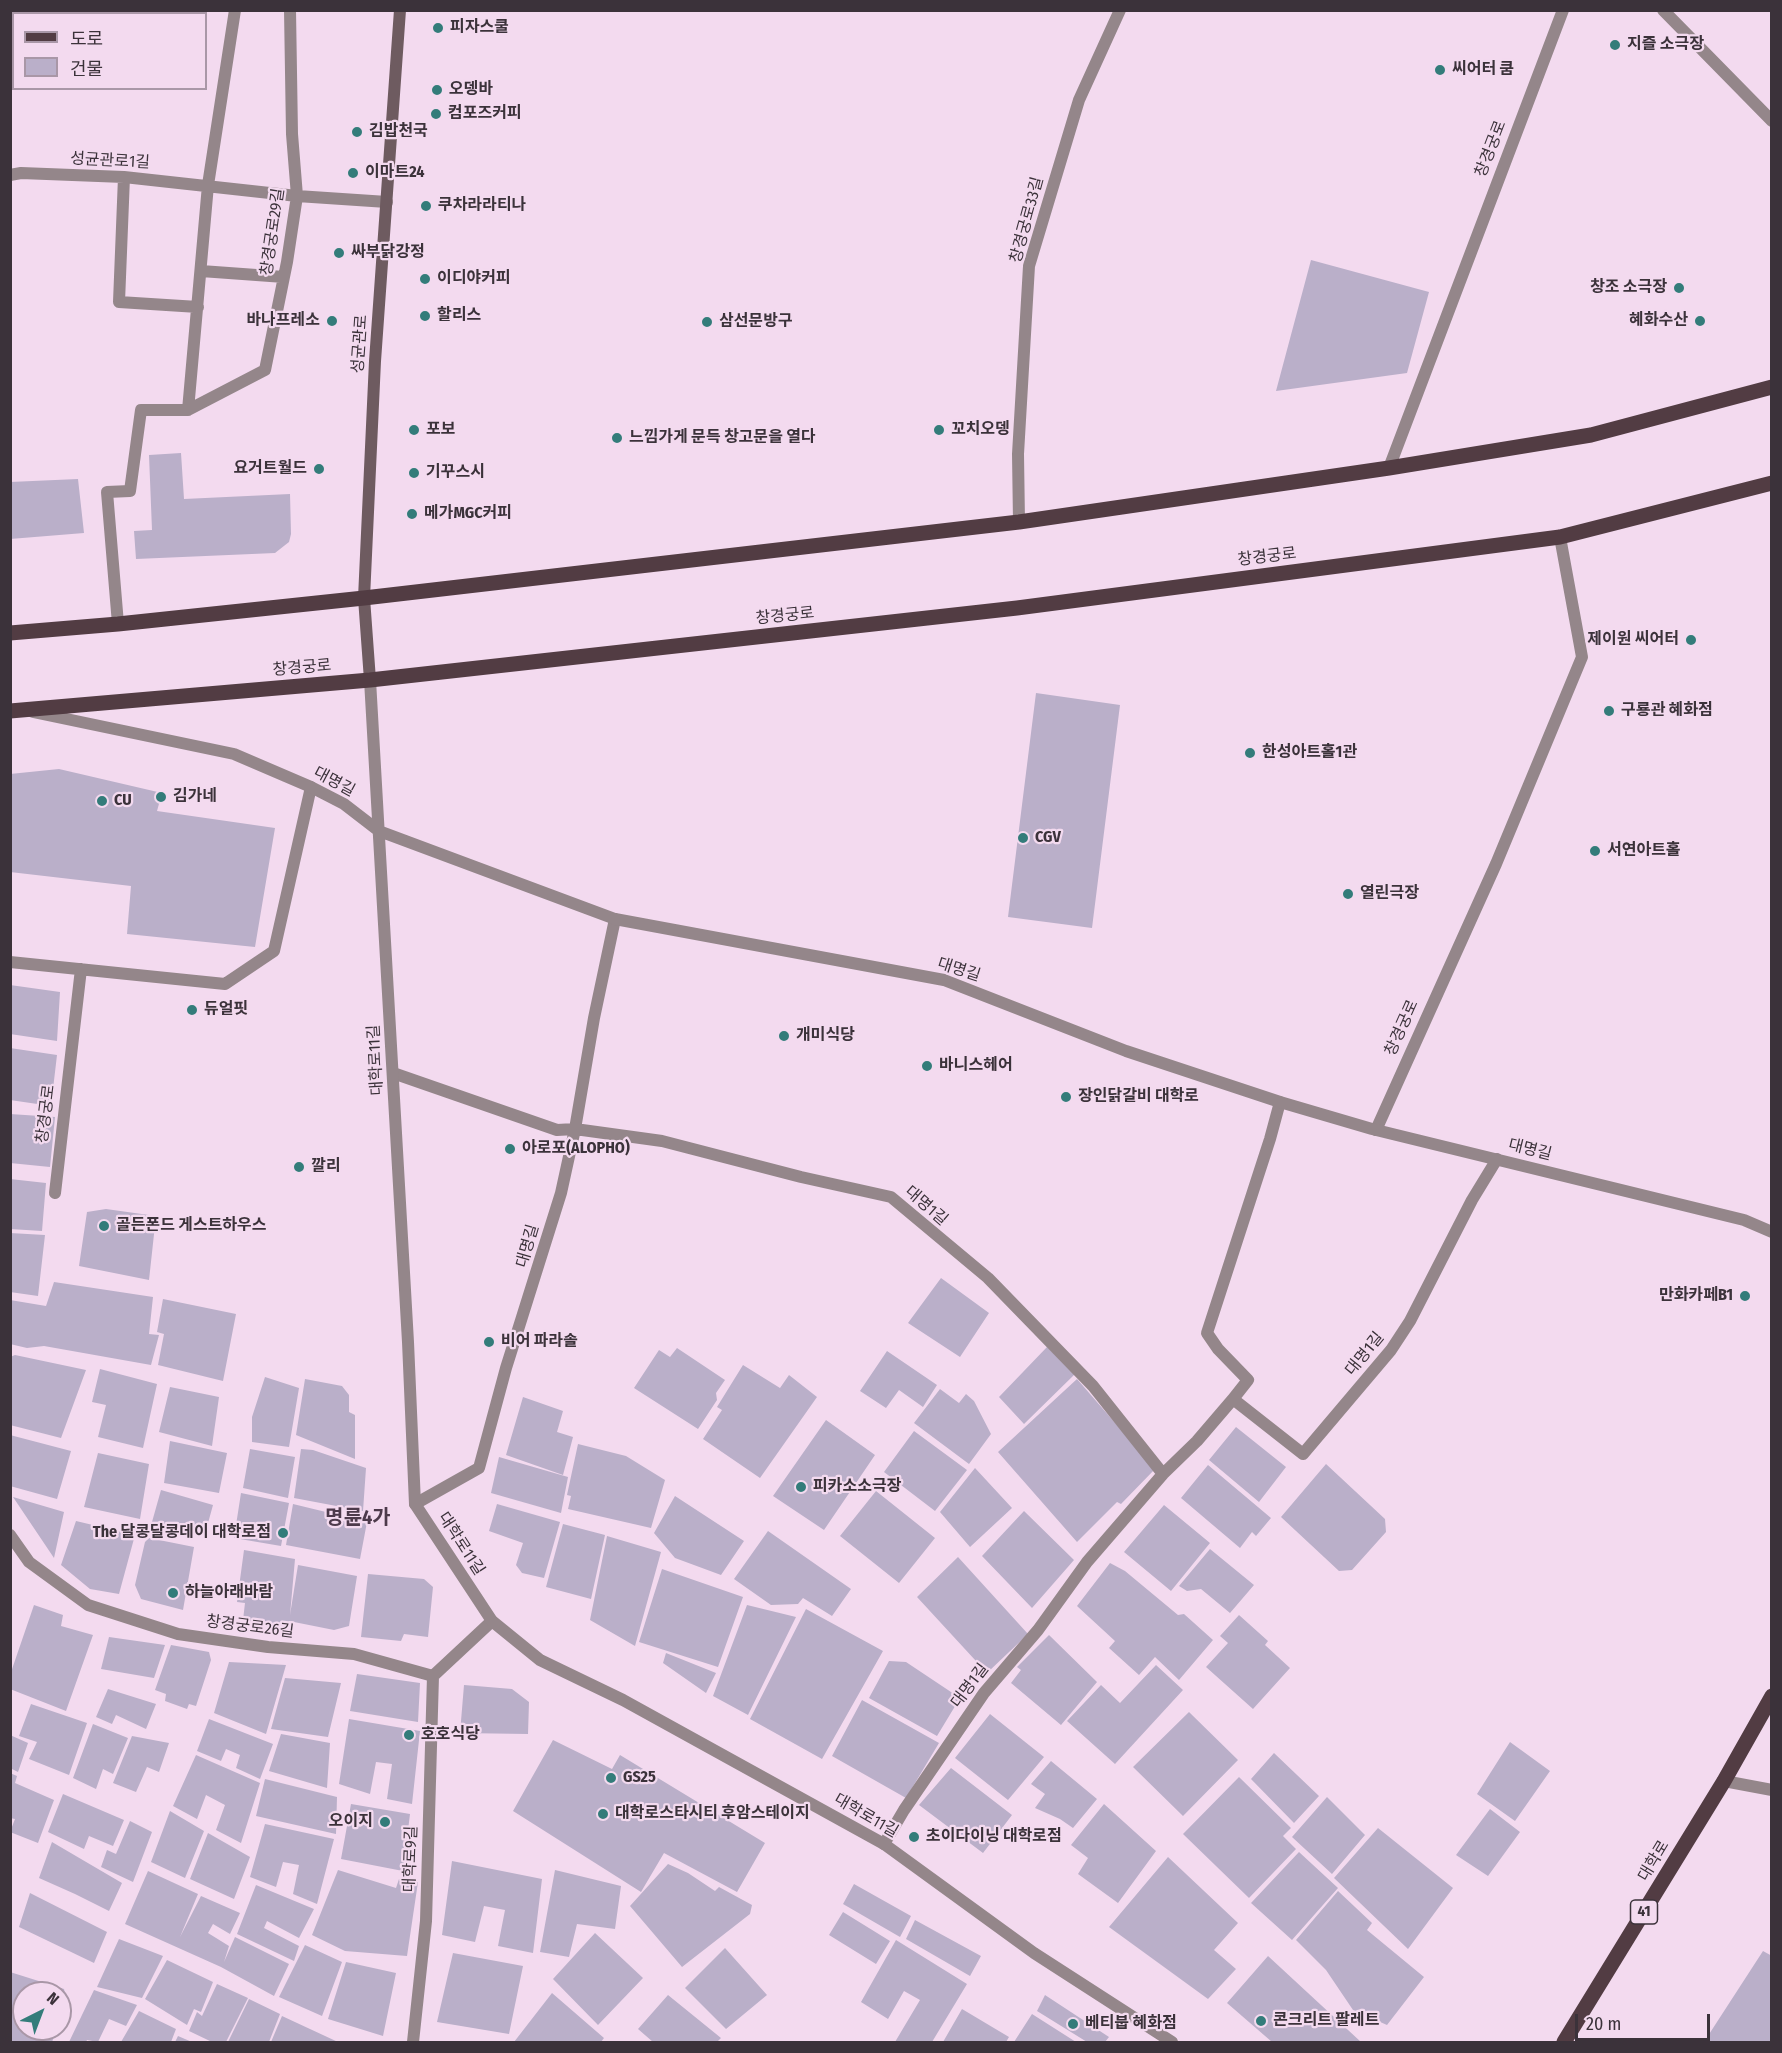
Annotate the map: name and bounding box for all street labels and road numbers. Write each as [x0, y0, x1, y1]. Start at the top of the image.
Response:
street label: 창경궁로 [1471, 118, 1511, 180]
street label: 성균관로1길 [70, 149, 150, 173]
street label: 창경궁로33길 [1006, 175, 1048, 265]
street label: 창경궁로29길 [257, 187, 289, 277]
street label: 성균관로 [348, 314, 372, 374]
street label: 창경궁로 [1237, 544, 1297, 570]
street label: 창경궁로 [755, 603, 815, 629]
street label: 창경궁로 [272, 656, 332, 680]
street label: 대명길 [310, 763, 358, 801]
street label: 대명길 [935, 954, 983, 986]
street label: 창경궁로 [1381, 997, 1423, 1059]
street label: 대학로11길 [365, 1024, 387, 1096]
street label: 창경궁로 [33, 1084, 59, 1144]
street label: 대명길 [1506, 1135, 1554, 1165]
street label: 대명1길 [901, 1182, 951, 1230]
street label: 대명길 [513, 1222, 543, 1270]
street label: 대명1길 [1342, 1328, 1388, 1380]
street label: 대학로11길 [434, 1509, 488, 1579]
street label: 창경궁로26길 [205, 1612, 295, 1642]
street label: 대명1길 [947, 1660, 993, 1712]
street label: 대학로11길 [830, 1790, 902, 1842]
street label: 대학로9길 [400, 1825, 422, 1893]
street label: 대학로 [1634, 1837, 1674, 1885]
road number: 41 [1630, 1900, 1658, 1924]

